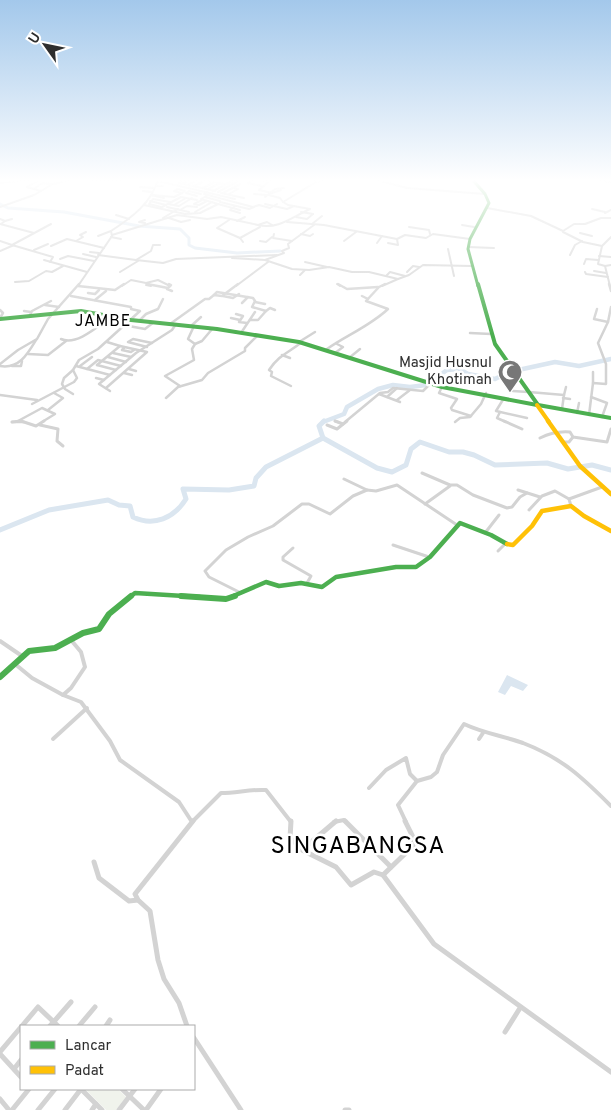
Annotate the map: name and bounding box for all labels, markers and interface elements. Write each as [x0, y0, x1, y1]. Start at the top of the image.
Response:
north arrow [20, 20, 70, 70]
text: U [26, 30, 45, 48]
district label: JAMBE [75, 312, 131, 332]
place label: Masjid Husnul Khotimah [399, 354, 492, 390]
mosque icon: Masjid Husnul Khotimah [497, 359, 523, 393]
district label: SINGABANGSA [271, 832, 445, 862]
legend [20, 1025, 195, 1090]
text: Lancar [65, 1037, 112, 1056]
text: Padat [65, 1062, 104, 1081]

